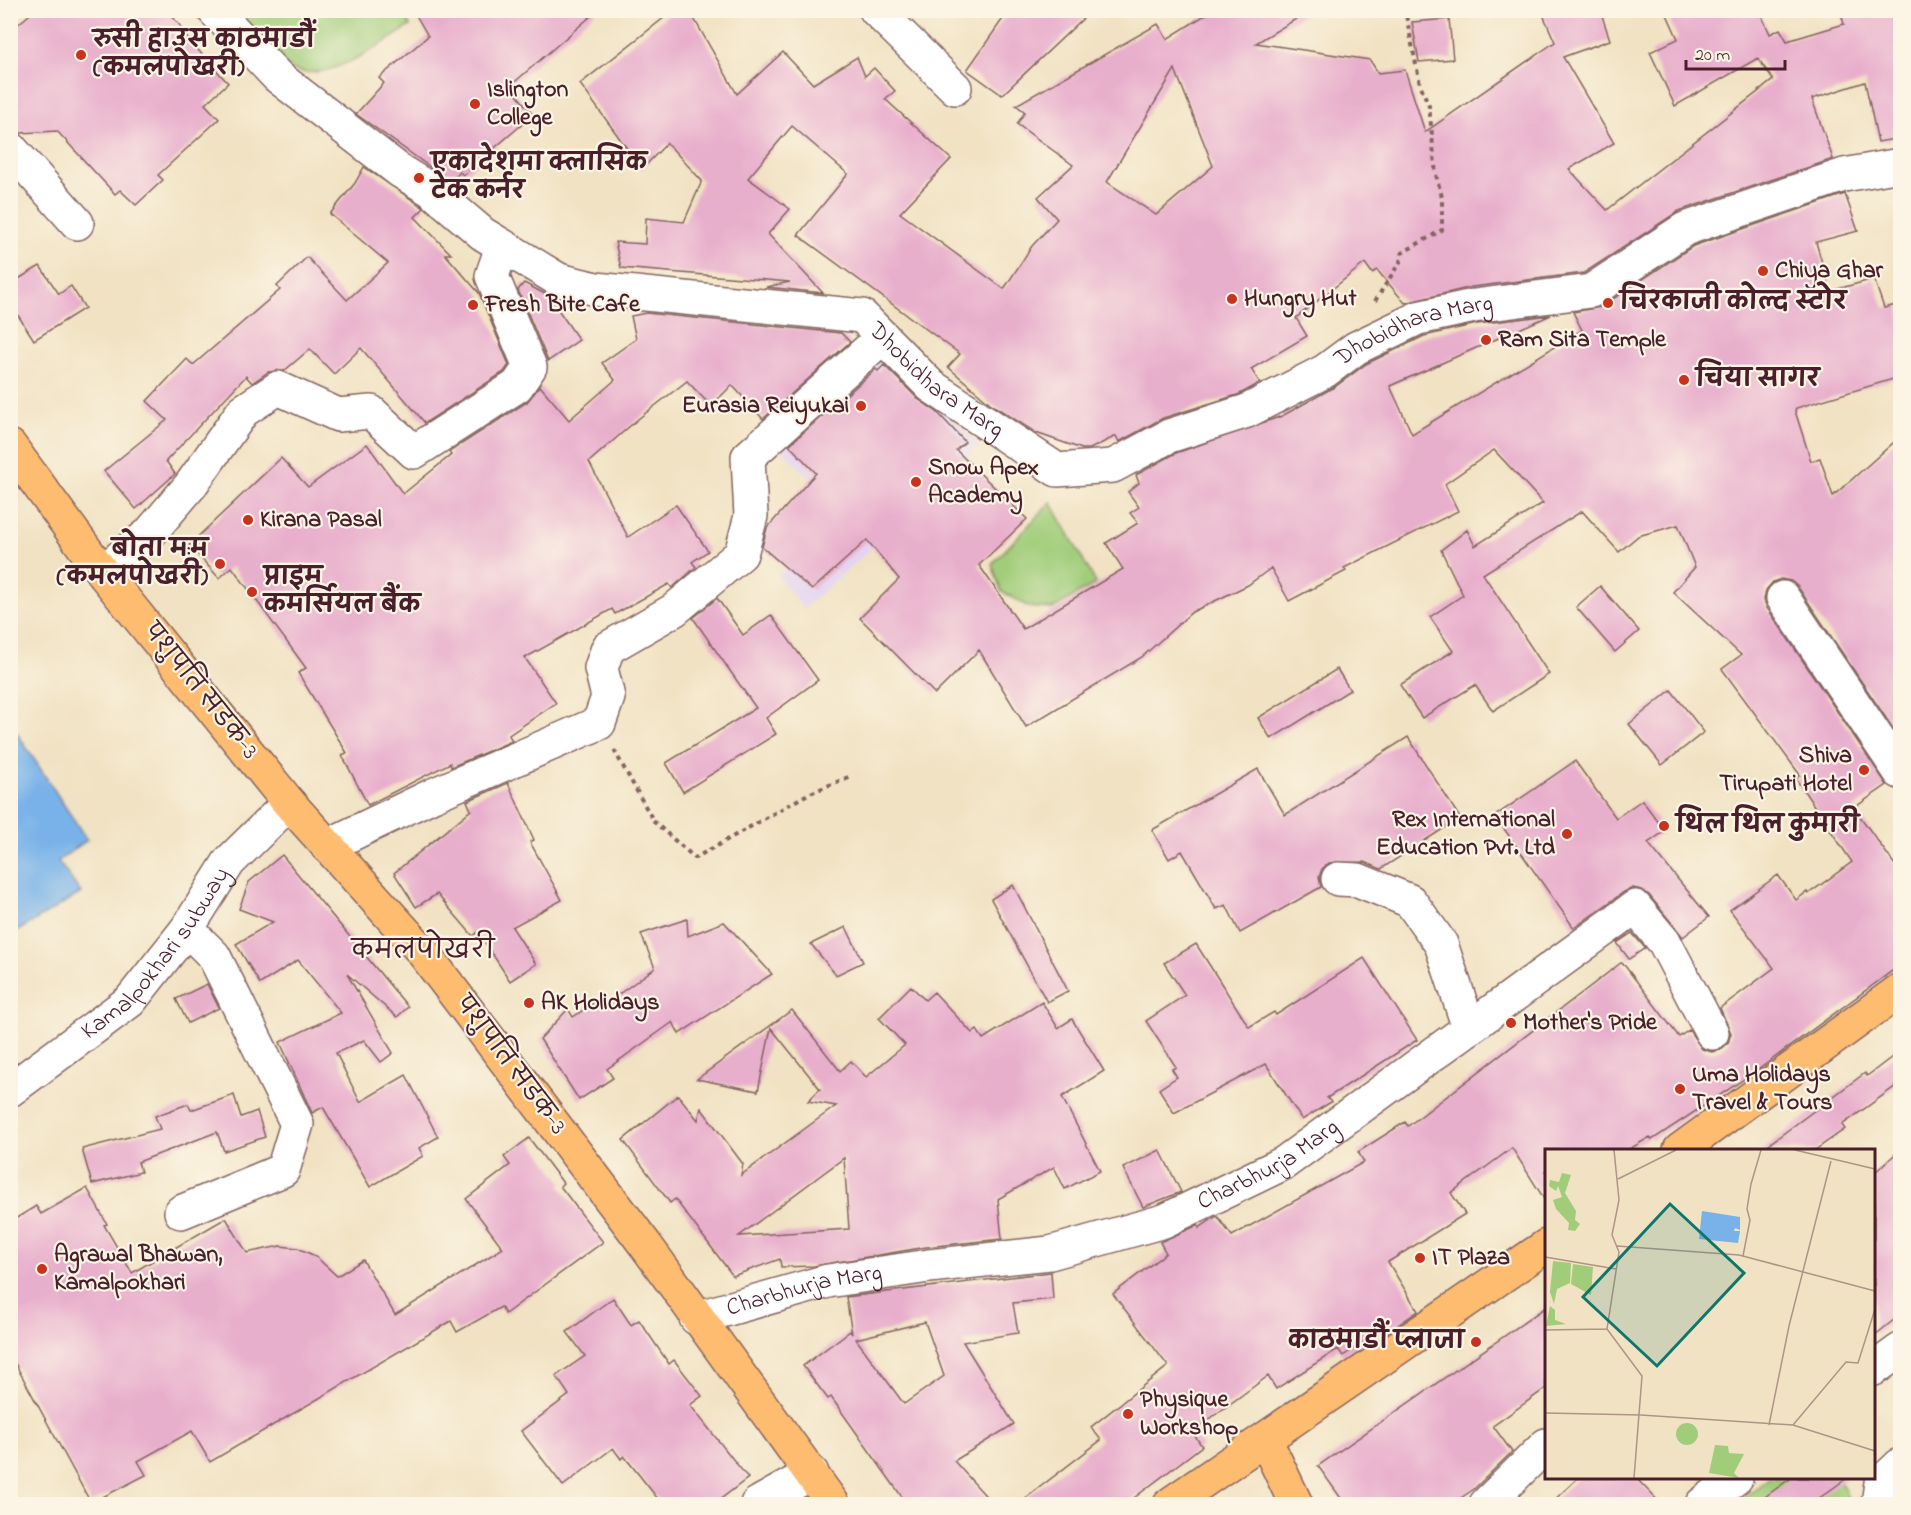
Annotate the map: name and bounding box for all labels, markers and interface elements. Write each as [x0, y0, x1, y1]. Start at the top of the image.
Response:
place label: रुसी हाउस काठमाडौं (कमलपोखरी) [91, 17, 317, 87]
scale bar [1686, 33, 1785, 71]
text: 20 m [1695, 43, 1730, 69]
marker: रुसी हाउस काठमाडौं (कमलपोखरी) [74, 48, 88, 62]
place label: Islington College [487, 73, 568, 137]
marker: Islington College [468, 97, 482, 111]
place label: एकादेशमा क्लासिक टेक कर्नर [429, 142, 649, 210]
marker: एकादेशमा क्लासिक टेक कर्नर [412, 171, 426, 185]
place label: Chiya Ghar [1775, 254, 1884, 290]
marker: Chiya Ghar [1756, 264, 1770, 278]
place label: चिरकाजी कोल्द स्टोर [1618, 281, 1848, 321]
place label: Hungry Hut [1244, 282, 1358, 318]
street label: Dhobidhara Marg [1326, 286, 1495, 376]
place label: Fresh Bite Cafe [484, 288, 641, 323]
marker: Hungry Hut [1225, 292, 1239, 306]
marker: चिरकाजी कोल्द स्टोर [1601, 296, 1615, 310]
marker: Fresh Bite Cafe [466, 298, 480, 312]
street label: Dhobidhara Marg [859, 313, 1011, 447]
place label: Ram Sita Temple [1498, 323, 1667, 358]
marker: Ram Sita Temple [1479, 333, 1493, 347]
place label: चिया सागर [1694, 358, 1822, 398]
marker: चिया सागर [1677, 373, 1691, 387]
place label: Eurasia Reiyukai [682, 389, 849, 425]
marker: Eurasia Reiyukai [854, 399, 868, 413]
place label: Snow Apex Academy [928, 451, 1039, 515]
marker: Snow Apex Academy [909, 475, 923, 489]
place label: Kirana Pasal [260, 503, 382, 538]
marker: Kirana Pasal [241, 513, 255, 527]
place label: बोता म:म (कमलपोखरी) [56, 528, 210, 596]
marker: बोता म:म (कमलपोखरी) [213, 557, 227, 571]
place label: प्राइम कमर्सियल बैंक [262, 561, 422, 624]
marker: प्राइम कमर्सियल बैंक [245, 585, 259, 599]
street label: पशुपति सडक-3 [133, 613, 268, 768]
place label: Shiva Tirupati Hotel [1719, 739, 1852, 802]
marker: Shiva Tirupati Hotel [1857, 763, 1871, 777]
place label: Rex International Education Pvt. Ltd [1376, 803, 1555, 866]
place label: थिल थिल कुमारी [1674, 804, 1862, 844]
marker: थिल थिल कुमारी [1657, 819, 1671, 833]
marker: Rex International Education Pvt. Ltd [1560, 827, 1574, 841]
street label: Kamalpokhari subway [74, 860, 240, 1049]
district label: कमलपोखरी [349, 929, 497, 971]
street label: पशुपति सडक-3 [445, 986, 576, 1143]
place label: AK Holidays [541, 986, 660, 1022]
marker: AK Holidays [522, 996, 536, 1010]
place label: Mother's Pride [1523, 1006, 1658, 1041]
marker: Mother's Pride [1504, 1016, 1518, 1030]
place label: Uma Holidays Travel & Tours [1692, 1058, 1832, 1121]
marker: Uma Holidays Travel & Tours [1673, 1082, 1687, 1096]
street label: Charbhurja Marg [1192, 1111, 1347, 1220]
inset map [1545, 1149, 1875, 1479]
place label: Agrawal Bhawan, Kamalpokhari [54, 1238, 222, 1301]
place label: IT Plaza [1432, 1241, 1510, 1276]
marker: IT Plaza [1413, 1251, 1427, 1265]
street label: Charbhurja Marg [723, 1256, 884, 1326]
marker: Agrawal Bhawan, Kamalpokhari [35, 1262, 49, 1276]
place label: काठमाडौं प्लाजा [1288, 1318, 1466, 1360]
marker: काठमाडौं प्लाजा [1469, 1335, 1483, 1349]
place label: Physique Workshop [1140, 1383, 1238, 1446]
marker: Physique Workshop [1121, 1407, 1135, 1421]

